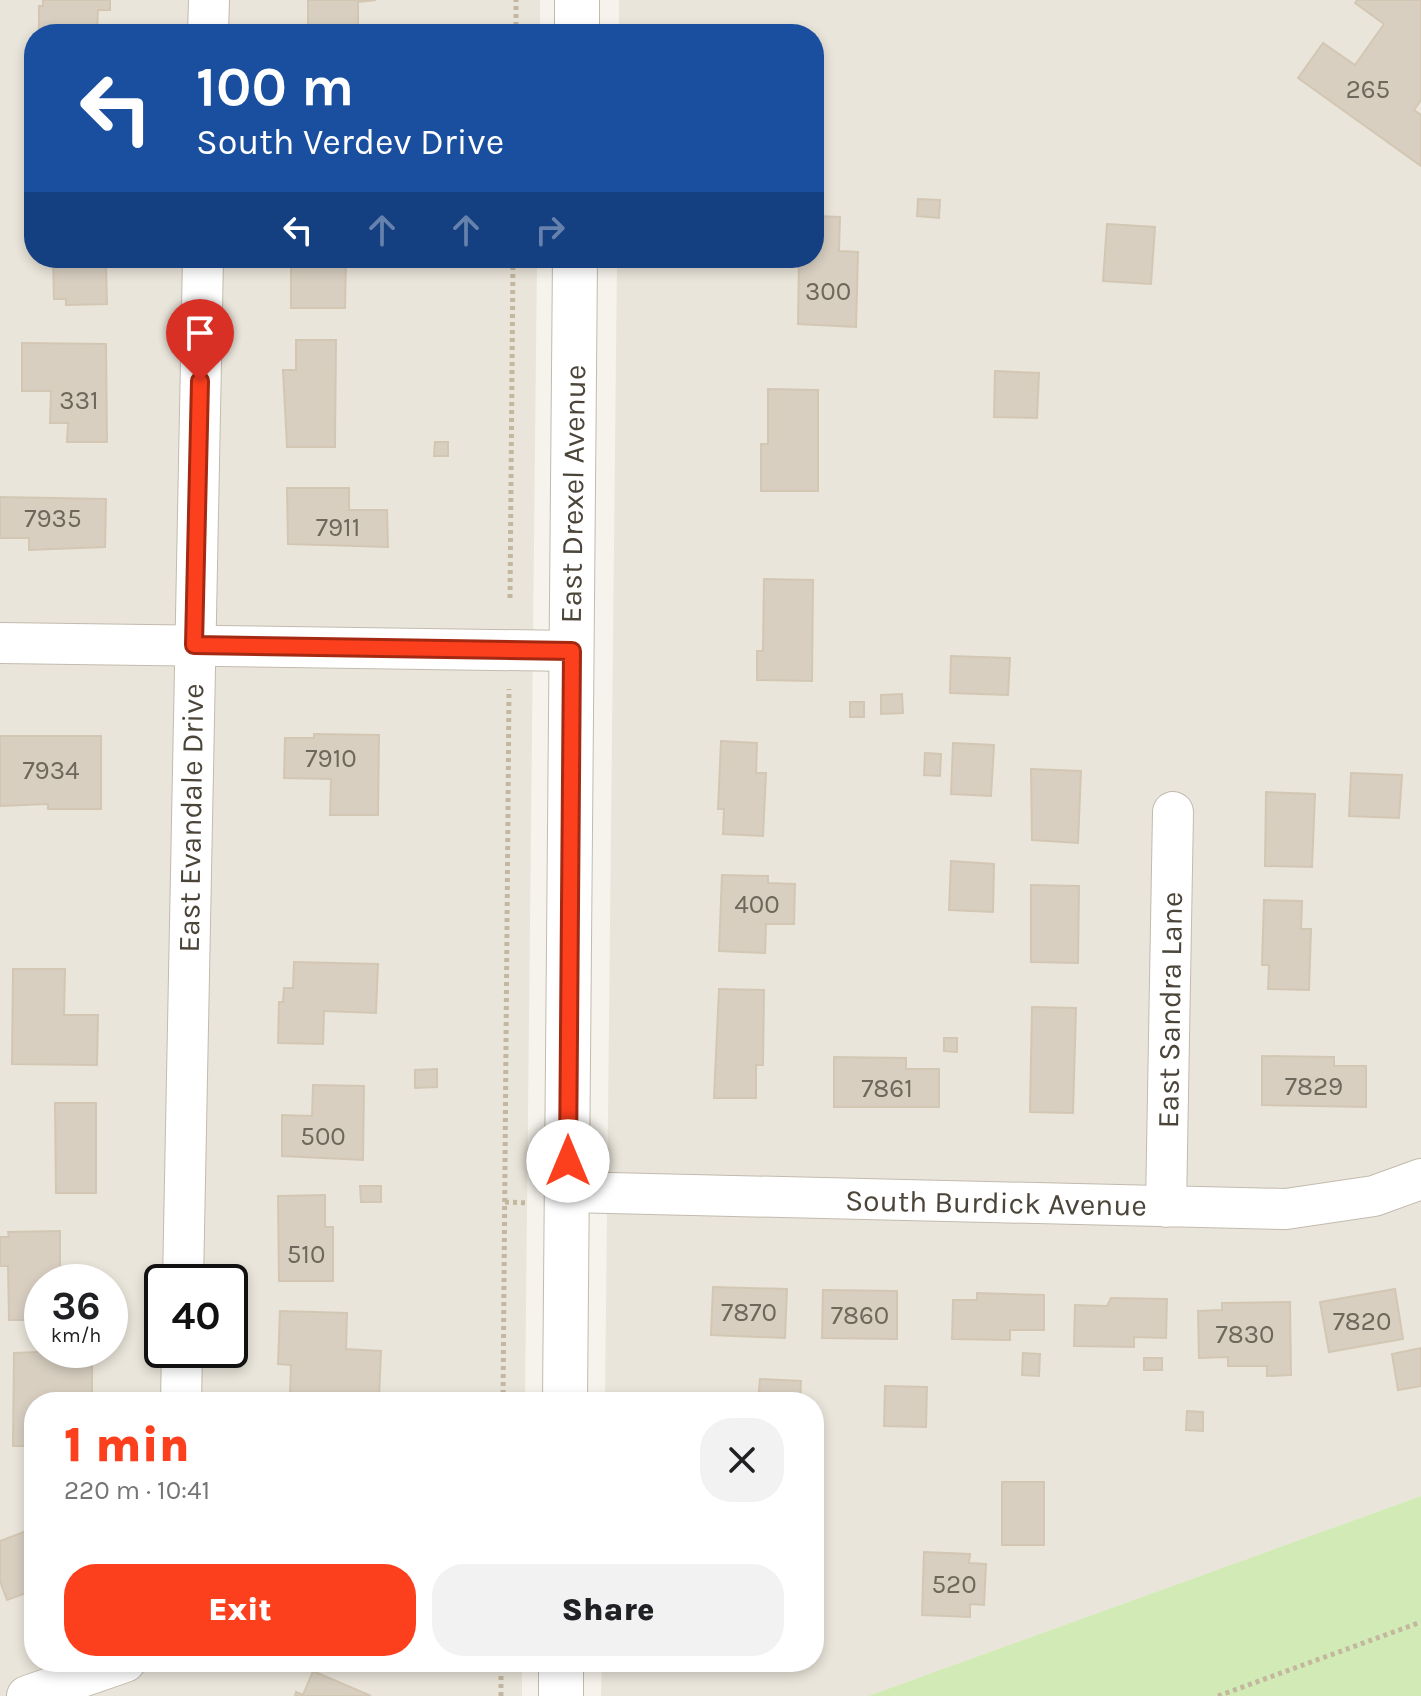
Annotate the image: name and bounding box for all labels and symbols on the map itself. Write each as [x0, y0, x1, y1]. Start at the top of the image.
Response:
house number: 265 [1346, 74, 1390, 105]
house number: 300 [805, 276, 851, 307]
pin [166, 299, 234, 381]
street label: East Drexel Avenue [553, 364, 593, 624]
house number: 331 [59, 385, 99, 416]
house number: 7935 [24, 503, 82, 534]
house number: 7911 [316, 512, 360, 543]
street label: East Evandale Drive [171, 683, 211, 953]
house number: 7910 [305, 743, 357, 774]
house number: 7934 [22, 755, 80, 786]
house number: 400 [734, 889, 780, 920]
street label: East Sandra Lane [1150, 891, 1190, 1129]
house number: 7829 [1285, 1071, 1343, 1102]
house number: 7861 [861, 1073, 913, 1104]
position arrow [526, 1119, 610, 1203]
house number: 500 [300, 1121, 346, 1152]
street label: South Burdick Avenue [845, 1182, 1147, 1224]
house number: 510 [287, 1239, 325, 1270]
speed limit sign: 40 [144, 1264, 248, 1368]
house number: 7870 [721, 1297, 777, 1328]
house number: 7860 [831, 1300, 889, 1331]
house number: 7820 [1333, 1306, 1391, 1337]
house number: 7830 [1216, 1319, 1274, 1350]
house number: 520 [931, 1569, 977, 1600]

